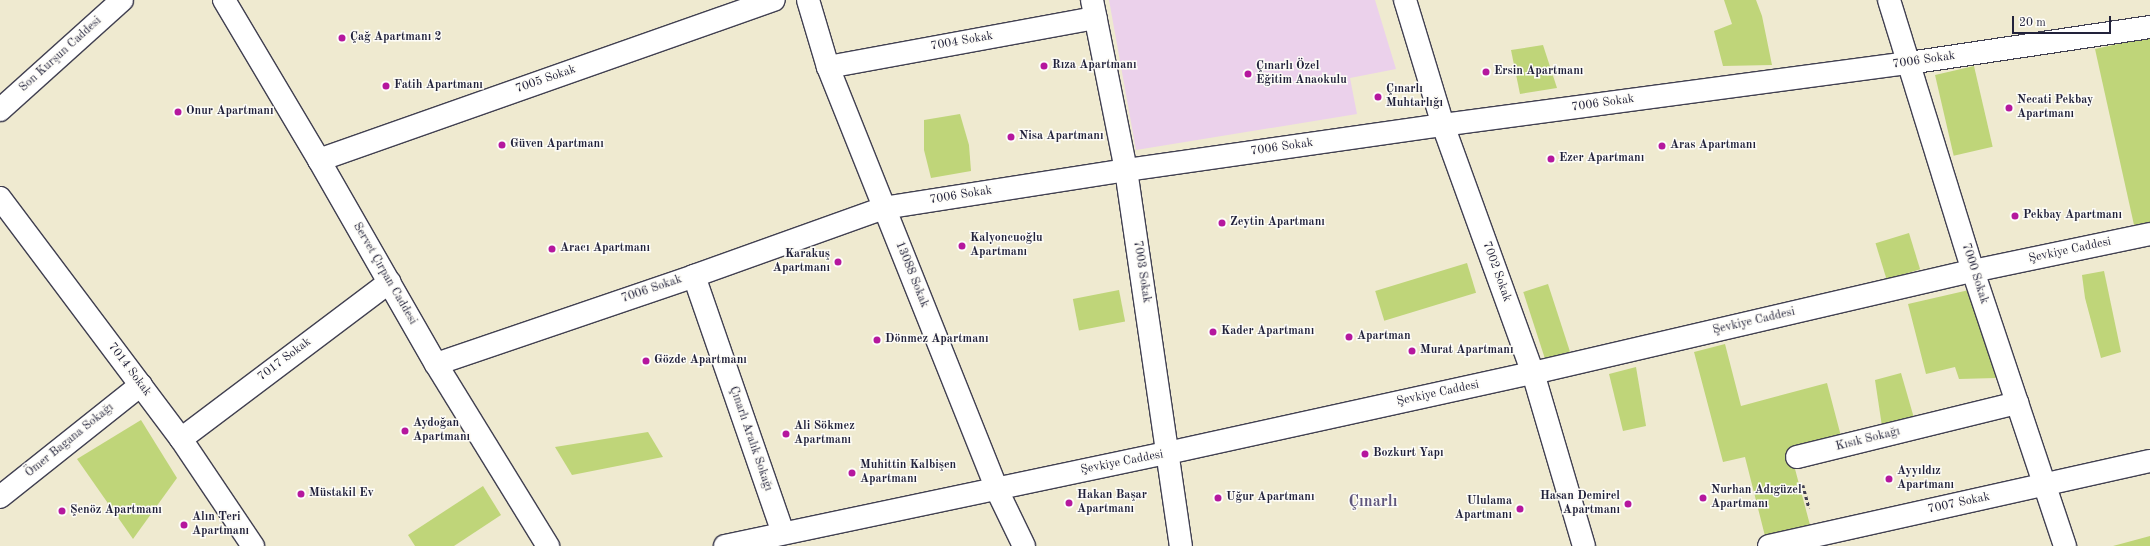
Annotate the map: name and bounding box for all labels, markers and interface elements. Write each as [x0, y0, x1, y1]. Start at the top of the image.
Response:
scale bar [2014, 8, 2113, 34]
street label: Son Kurşun Caddesi [17, 14, 105, 96]
text: 20 m [2019, 17, 2046, 29]
street label: 7004 Sokak [930, 29, 994, 55]
place label: Çağ Apartmanı 2 [350, 31, 442, 45]
marker: Çağ Apartmanı 2 [337, 33, 347, 43]
street label: 7006 Sokak [1892, 49, 1956, 73]
place label: Rıza Apartmanı [1052, 59, 1136, 73]
place label: Çınarlı Özel Eğitim Anaokulu [1256, 60, 1347, 88]
marker: Rıza Apartmanı [1039, 61, 1049, 71]
street label: 7005 Sokak [514, 63, 578, 97]
place label: Ersin Apartmanı [1494, 65, 1583, 79]
marker: Ersin Apartmanı [1481, 67, 1491, 77]
marker: Çınarlı Özel Eğitim Anaokulu [1243, 69, 1253, 79]
place label: Fatih Apartmanı [394, 79, 483, 93]
marker: Fatih Apartmanı [381, 81, 391, 91]
place label: Çınarlı Muhtarlığı [1386, 83, 1443, 111]
marker: Çınarlı Muhtarlığı [1373, 92, 1383, 102]
street label: 7006 Sokak [1571, 92, 1635, 116]
place label: Necati Pekbay Apartmanı [2017, 94, 2093, 122]
marker: Necati Pekbay Apartmanı [2004, 103, 2014, 113]
place label: Onur Apartmanı [186, 105, 274, 119]
marker: Onur Apartmanı [173, 107, 183, 117]
place label: Nisa Apartmanı [1019, 130, 1104, 144]
marker: Nisa Apartmanı [1006, 132, 1016, 142]
street label: 7006 Sokak [1250, 136, 1314, 160]
place label: Güven Apartmanı [510, 138, 604, 152]
place label: Aras Apartmanı [1670, 139, 1756, 153]
marker: Güven Apartmanı [497, 140, 507, 150]
marker: Aras Apartmanı [1657, 141, 1667, 151]
place label: Ezer Apartmanı [1559, 152, 1644, 166]
marker: Ezer Apartmanı [1546, 154, 1556, 164]
street label: 7006 Sokak [929, 184, 993, 208]
place label: Pekbay Apartmanı [2023, 209, 2122, 223]
marker: Pekbay Apartmanı [2010, 211, 2020, 221]
place label: Zeytin Apartmanı [1230, 216, 1325, 230]
marker: Zeytin Apartmanı [1217, 218, 1227, 228]
street label: Servet Çırpan Caddesi [349, 220, 419, 328]
place label: Kalyoncuoğlu Apartmanı [970, 232, 1043, 260]
street label: Şevkiye Caddesi [2027, 235, 2113, 267]
street label: 13088 Sokak [891, 240, 931, 310]
street label: 7003 Sokak [1129, 240, 1153, 304]
street label: 7002 Sokak [1478, 240, 1514, 304]
marker: Kalyoncuoğlu Apartmanı [957, 241, 967, 251]
place label: Aracı Apartmanı [560, 242, 650, 256]
street label: 7000 Sokak [1957, 242, 1991, 306]
marker: Aracı Apartmanı [547, 244, 557, 254]
place label: Karakuş Apartmanı [773, 248, 830, 276]
marker: Karakuş Apartmanı [833, 257, 843, 267]
street label: 7006 Sokak [620, 273, 684, 307]
street label: Şevkiye Caddesi [1711, 306, 1797, 338]
place label: Kader Apartmanı [1221, 325, 1314, 339]
marker: Kader Apartmanı [1208, 327, 1218, 337]
place label: Apartman [1357, 330, 1411, 344]
marker: Apartman [1344, 332, 1354, 342]
place label: Dönmez Apartmanı [885, 333, 988, 347]
street label: 7017 Sokak [256, 335, 314, 385]
marker: Dönmez Apartmanı [872, 335, 882, 345]
street label: 7014 Sokak [104, 341, 154, 399]
place label: Murat Apartmanı [1420, 344, 1513, 358]
marker: Murat Apartmanı [1407, 346, 1417, 356]
place label: Gözde Apartmanı [654, 354, 747, 368]
marker: Gözde Apartmanı [641, 356, 651, 366]
street label: Şevkiye Caddesi [1395, 378, 1481, 410]
street label: Çınarlı Aralık Sokağı [725, 385, 775, 493]
street label: Ömer Bagana Sokağı [23, 401, 117, 481]
place label: Aydoğan Apartmanı [413, 417, 470, 445]
place label: Ali Sökmez Apartmanı [794, 420, 855, 448]
street label: Kısık Sokağı [1834, 425, 1902, 455]
marker: Aydoğan Apartmanı [400, 426, 410, 436]
marker: Ali Sökmez Apartmanı [781, 429, 791, 439]
place label: Bozkurt Yapı [1373, 447, 1444, 461]
street label: Şevkiye Caddesi [1079, 448, 1165, 478]
marker: Bozkurt Yapı [1360, 449, 1370, 459]
place label: Muhittin Kalbişen Apartmanı [860, 459, 956, 487]
place label: Ayyıldız Apartmanı [1897, 465, 1954, 493]
marker: Muhittin Kalbişen Apartmanı [847, 468, 857, 478]
marker: Ayyıldız Apartmanı [1884, 474, 1894, 484]
place label: Nurhan Adıgüzel Apartmanı [1711, 484, 1802, 512]
place label: Müstakil Ev [309, 487, 374, 501]
marker: Müstakil Ev [296, 489, 306, 499]
place label: Hakan Başar Apartmanı [1077, 489, 1147, 517]
place label: Hasan Demirel Apartmanı [1540, 490, 1620, 518]
street label: 7007 Sokak [1927, 490, 1991, 518]
place label: Uğur Apartmanı [1226, 491, 1315, 505]
district label: Çınarlı [1349, 492, 1397, 512]
marker: Uğur Apartmanı [1213, 493, 1223, 503]
marker: Nurhan Adıgüzel Apartmanı [1698, 493, 1708, 503]
place label: Ululama Apartmanı [1455, 495, 1512, 523]
marker: Hakan Başar Apartmanı [1064, 498, 1074, 508]
marker: Hasan Demirel Apartmanı [1623, 499, 1633, 509]
place label: Şenöz Apartmanı [70, 504, 162, 518]
marker: Ululama Apartmanı [1515, 504, 1525, 514]
marker: Şenöz Apartmanı [57, 506, 67, 516]
place label: Alın Teri Apartmanı [192, 511, 249, 539]
marker: Alın Teri Apartmanı [179, 520, 189, 530]

